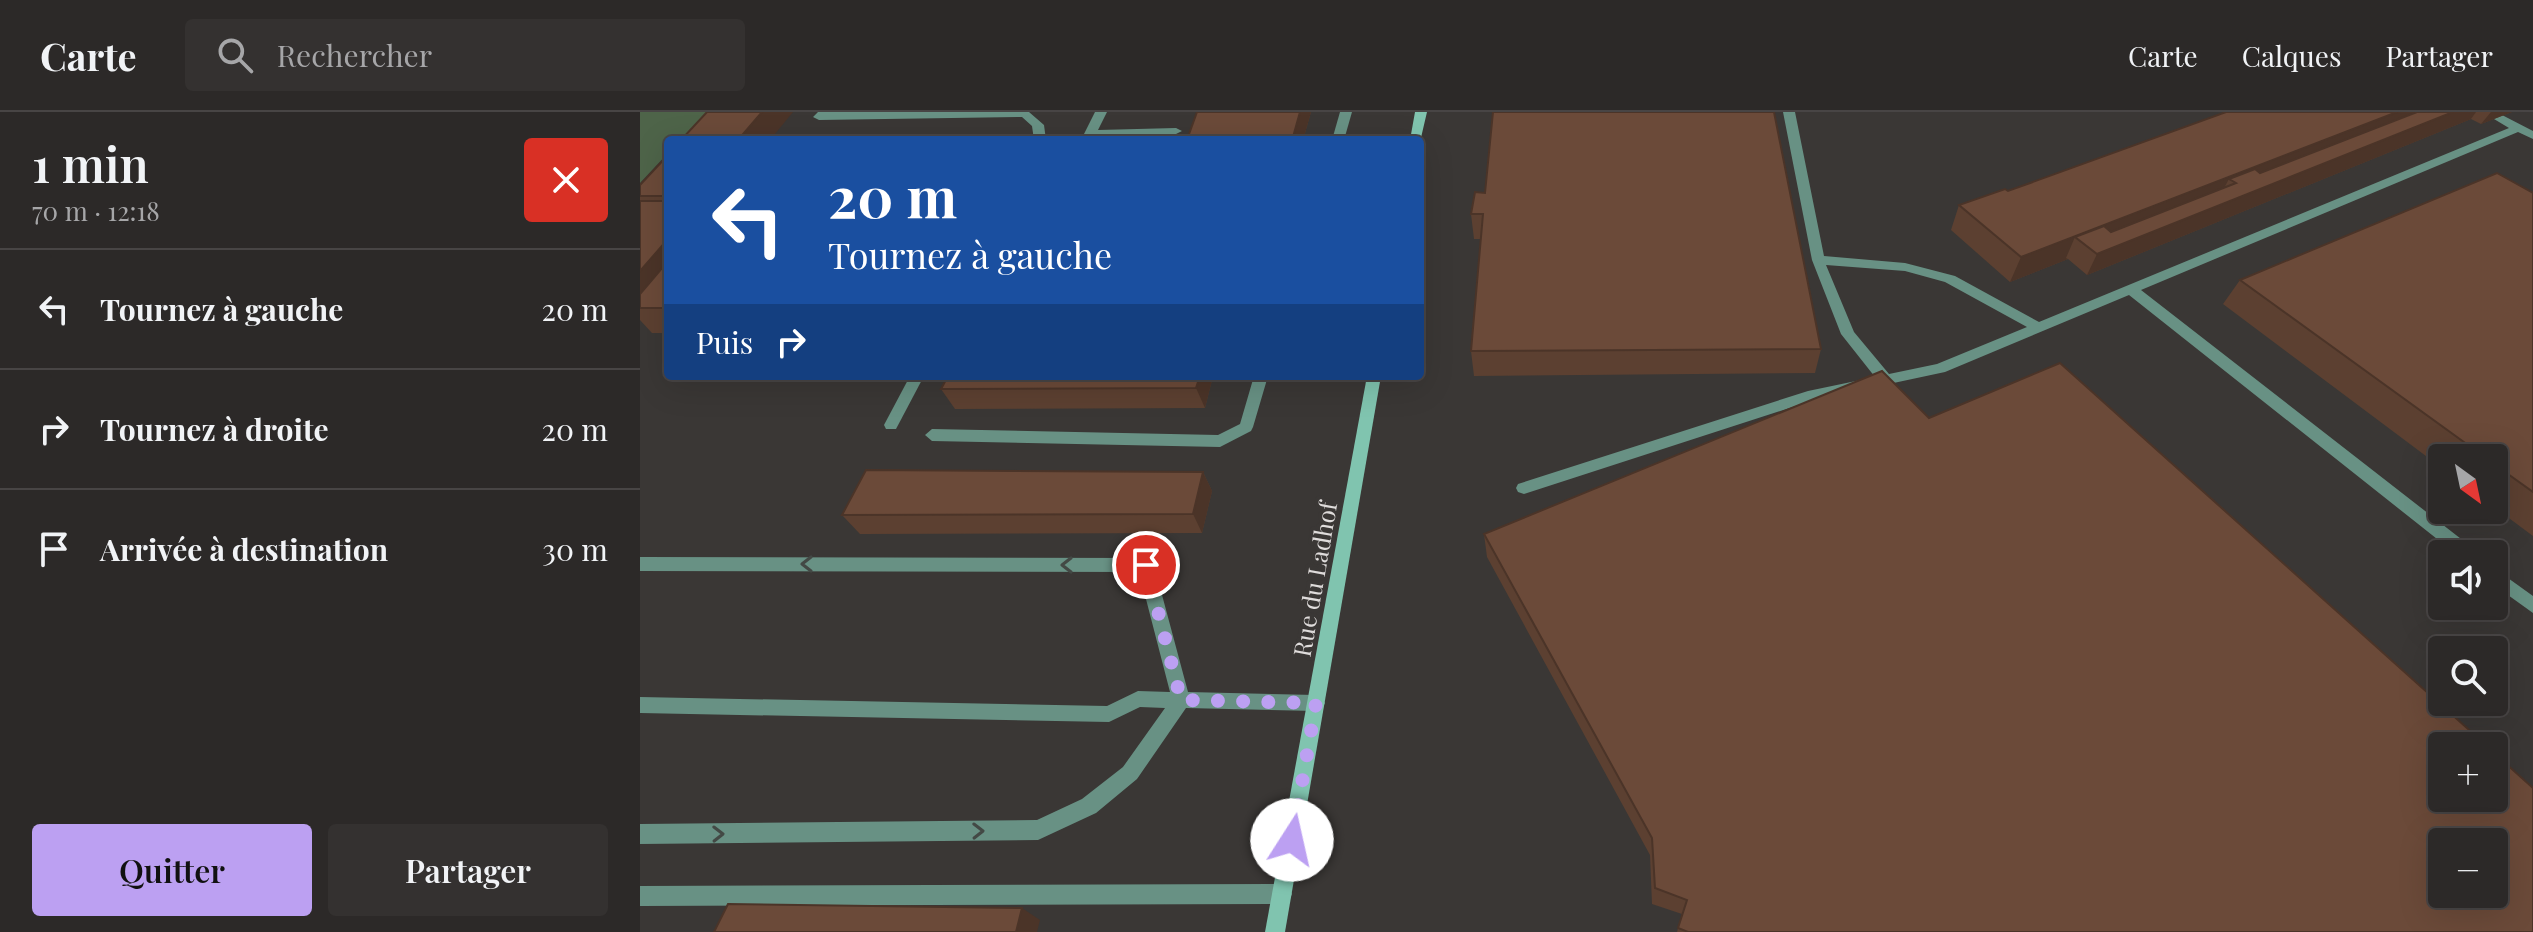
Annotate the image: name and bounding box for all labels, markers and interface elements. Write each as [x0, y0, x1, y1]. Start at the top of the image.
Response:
search box [185, 19, 745, 91]
text: Carte [40, 30, 137, 81]
icon: search [213, 33, 257, 77]
text: Rechercher [277, 35, 432, 75]
text: Carte [2128, 37, 2198, 74]
text: Calques [2242, 37, 2341, 74]
text: Partager [2385, 37, 2493, 74]
text: 1 min [32, 131, 149, 195]
button: close [524, 138, 608, 222]
text: 20 m [828, 158, 957, 233]
icon: left [696, 168, 800, 272]
text: 70 m · 12:18 [32, 193, 160, 228]
text: Tournez à gauche [828, 230, 1112, 278]
icon: left [32, 287, 76, 331]
text: Tournez à gauche [100, 289, 343, 329]
text: 20 m [542, 289, 608, 329]
icon: right [769, 320, 813, 364]
text: Puis [696, 322, 753, 362]
icon: right [32, 407, 76, 451]
text: Tournez à droite [100, 409, 329, 449]
text: 20 m [542, 409, 608, 449]
north arrow [2428, 444, 2508, 524]
map controls [2428, 444, 2508, 908]
street label: Rue du Ladhof [1285, 497, 1344, 659]
icon: arrive [32, 527, 76, 571]
text: Arrivée à destination [100, 529, 388, 569]
text: 30 m [542, 529, 608, 569]
pin [1112, 531, 1180, 599]
button: sound [2428, 540, 2508, 620]
icon: arrive [1124, 543, 1168, 587]
one-way arrow [800, 555, 813, 573]
one-way arrow [1060, 556, 1073, 574]
button: search [2428, 636, 2508, 716]
button: + [2428, 732, 2508, 812]
position arrow [1250, 798, 1334, 882]
one-way arrow [972, 822, 985, 839]
button: Quitter [32, 824, 312, 916]
button: Partager [328, 824, 608, 916]
one-way arrow [712, 825, 725, 842]
button: − [2428, 828, 2508, 908]

